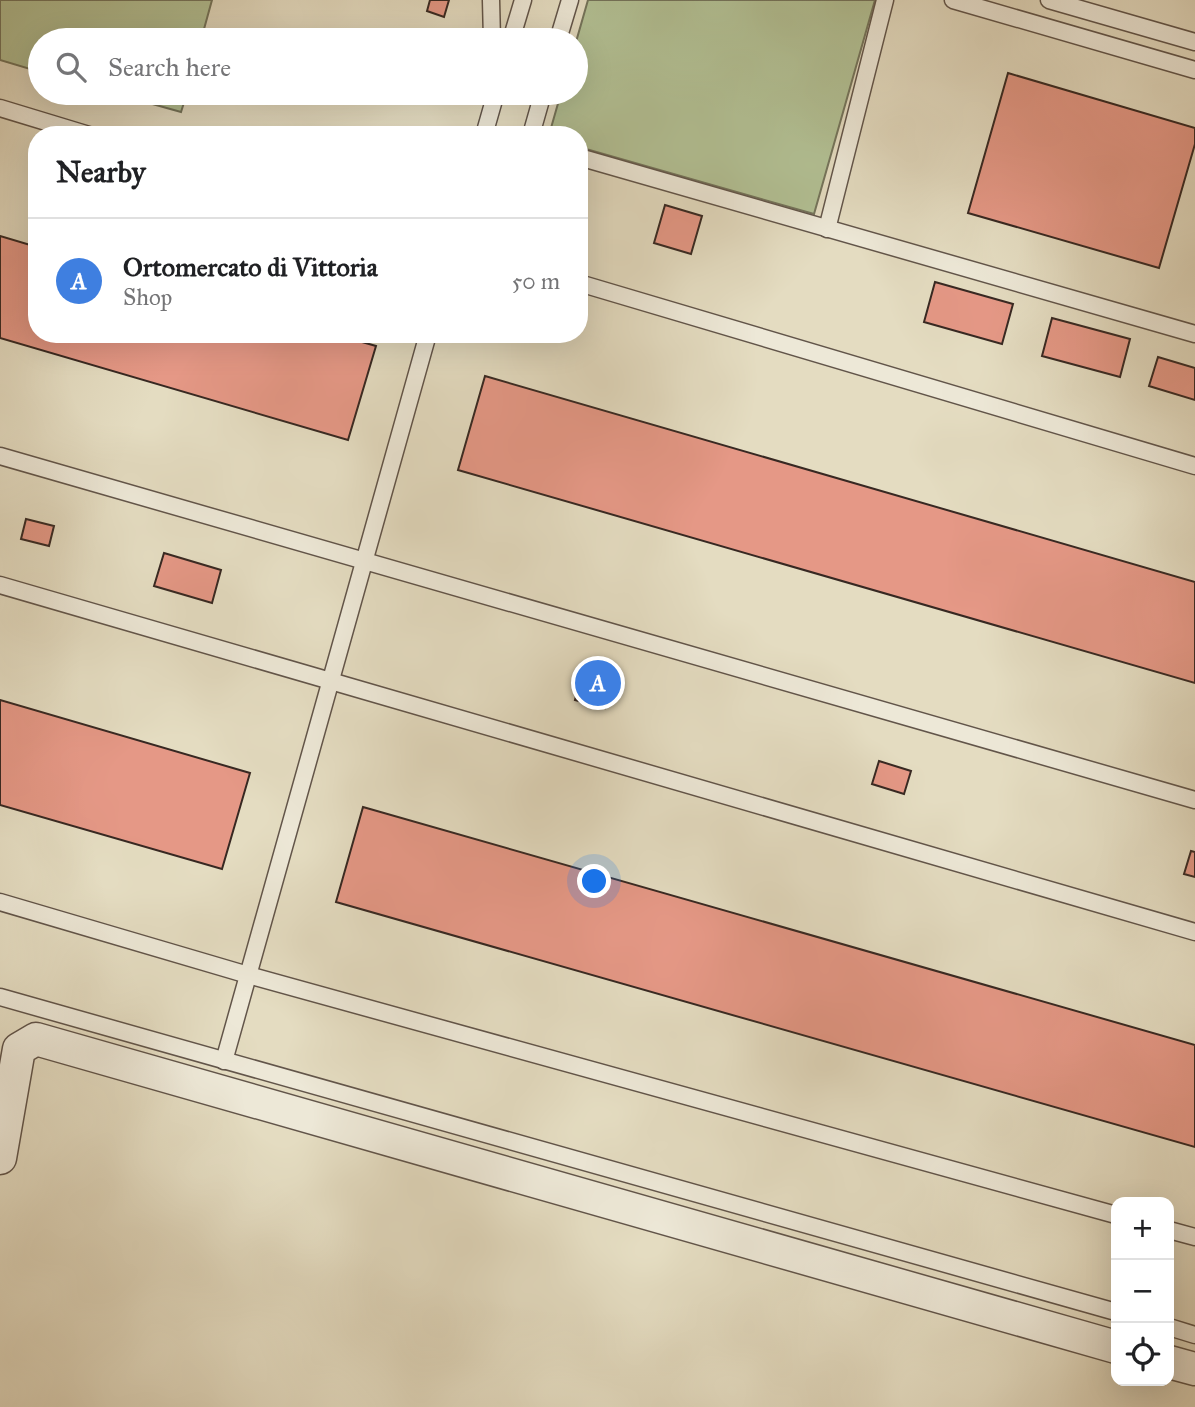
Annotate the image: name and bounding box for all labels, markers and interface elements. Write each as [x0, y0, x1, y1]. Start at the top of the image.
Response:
search box [28, 28, 588, 105]
icon: search [52, 48, 90, 86]
text: Search here [108, 51, 231, 83]
text: Nearby [56, 154, 146, 190]
text: Ortomercato di Vittoria [123, 251, 378, 283]
text: A [71, 267, 87, 295]
text: 50 m [512, 267, 560, 295]
text: Shop [123, 283, 172, 311]
pin: A [575, 657, 621, 709]
your location [577, 864, 611, 898]
map controls [1111, 1197, 1174, 1386]
button: + [1111, 1197, 1174, 1260]
button: − [1111, 1260, 1174, 1323]
button: locate [1111, 1323, 1174, 1386]

